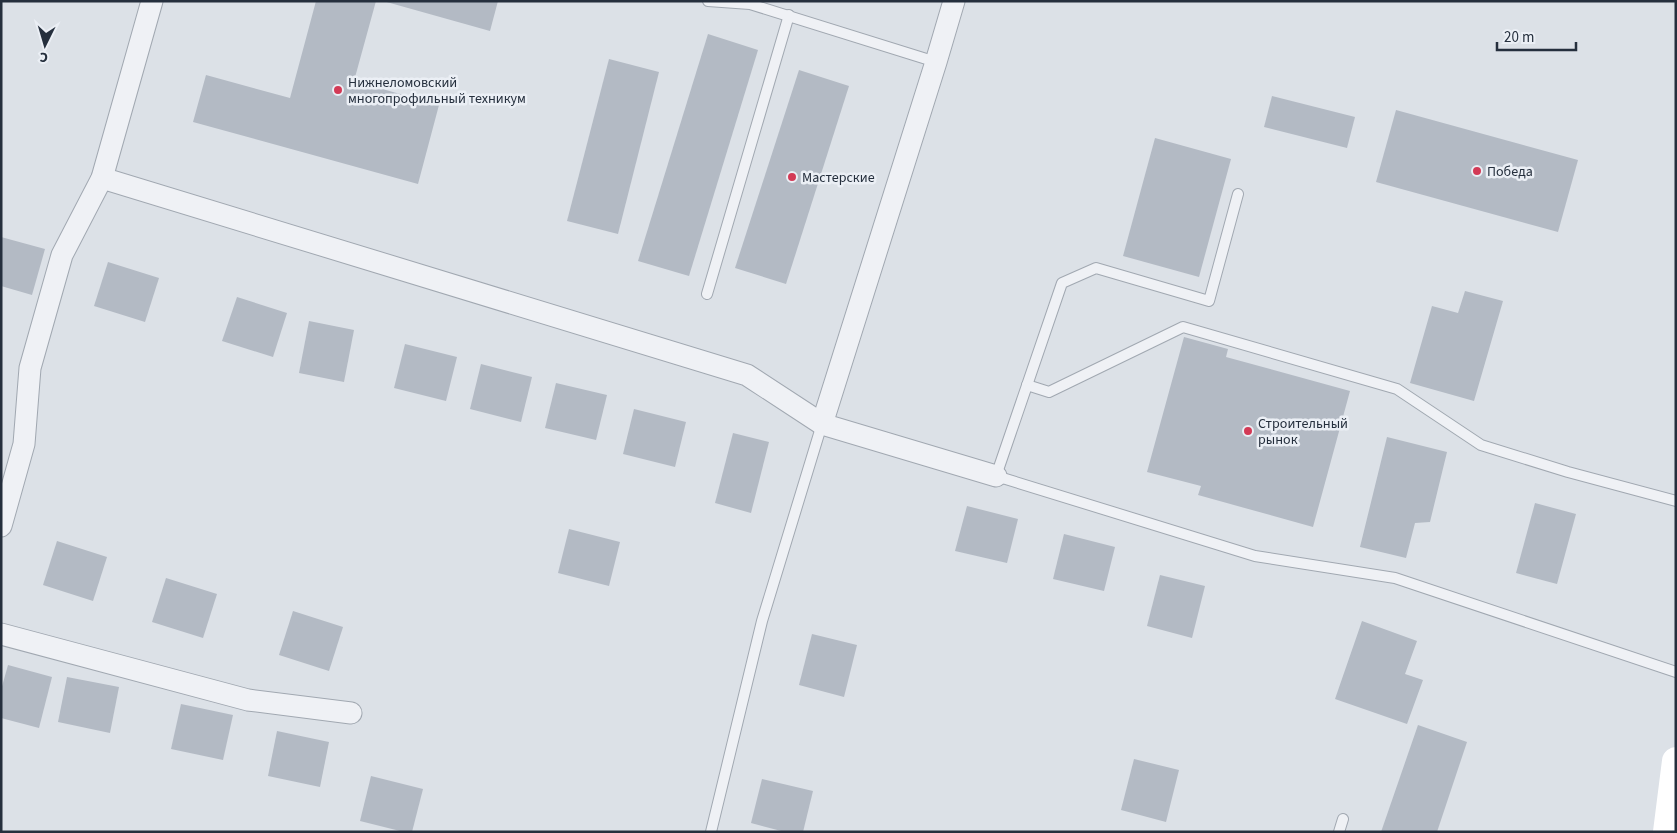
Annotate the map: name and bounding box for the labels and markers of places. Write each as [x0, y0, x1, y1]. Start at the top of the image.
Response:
place label: Нижнеломовский многопрофильный техникум [348, 73, 526, 109]
marker: Нижнеломовский многопрофильный техникум [332, 84, 344, 96]
place label: Победа [1487, 162, 1533, 182]
marker: Победа [1471, 165, 1483, 177]
place label: Мастерские [802, 168, 875, 188]
marker: Мастерские [786, 171, 798, 183]
place label: Строительный рынок [1258, 414, 1348, 450]
marker: Строительный рынок [1242, 425, 1254, 437]

